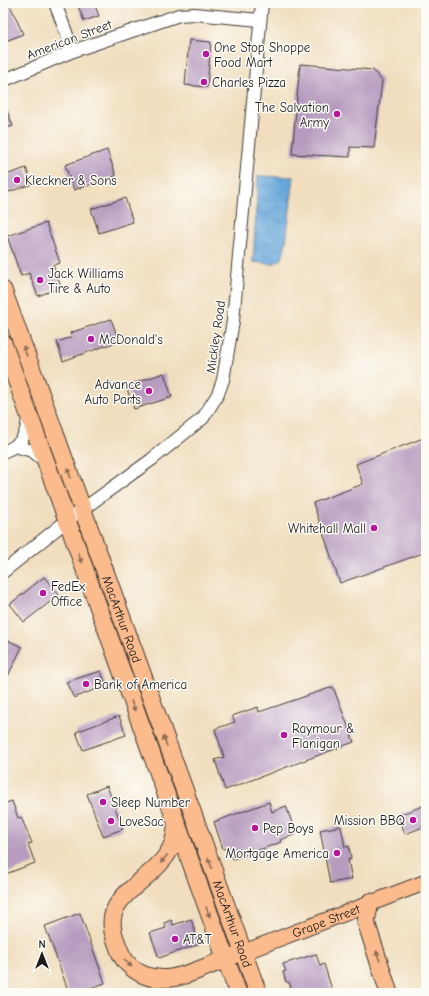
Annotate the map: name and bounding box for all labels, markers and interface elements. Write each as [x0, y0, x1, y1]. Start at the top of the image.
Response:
street label: American Street [24, 16, 115, 63]
place label: One Stop Shoppe Food Mart [214, 40, 311, 70]
marker: One Stop Shoppe Food Mart [201, 49, 211, 59]
place label: Charles Pizza [212, 75, 286, 90]
marker: Charles Pizza [199, 77, 209, 87]
place label: The Salvation Army [255, 100, 329, 130]
marker: The Salvation Army [332, 109, 342, 119]
place label: Kleckner & Sons [25, 173, 117, 188]
marker: Kleckner & Sons [12, 175, 22, 185]
place label: Jack Williams Tire & Auto [48, 266, 123, 296]
marker: Jack Williams Tire & Auto [35, 275, 45, 285]
street label: Mickley Road [203, 299, 228, 375]
place label: McDonald's [99, 332, 163, 347]
marker: McDonald's [86, 334, 96, 344]
one-way arrow [21, 344, 27, 356]
place label: Advance Auto Parts [85, 377, 141, 407]
marker: Advance Auto Parts [144, 386, 154, 396]
one-way arrow [66, 467, 72, 479]
place label: Whitehall Mall [288, 521, 366, 536]
marker: Whitehall Mall [369, 523, 379, 533]
one-way arrow [77, 552, 83, 564]
street label: MacArthur Road [99, 574, 145, 665]
place label: FedEx Office [51, 579, 86, 609]
marker: FedEx Office [38, 588, 48, 598]
place label: Bank of America [94, 677, 187, 692]
marker: Bank of America [81, 679, 91, 689]
one-way arrow [131, 701, 137, 713]
place label: Raymour & Flanigan [292, 721, 354, 751]
marker: Raymour & Flanigan [279, 730, 289, 740]
one-way arrow [162, 735, 168, 747]
place label: Sleep Number [111, 795, 191, 810]
marker: Sleep Number [98, 797, 108, 807]
place label: Mission BBQ [334, 813, 405, 828]
place label: LoveSac [119, 814, 164, 829]
marker: Mission BBQ [408, 815, 418, 825]
marker: LoveSac [106, 816, 116, 826]
place label: Pep Boys [263, 821, 314, 836]
marker: Pep Boys [250, 823, 260, 833]
place label: Mortgage America [225, 846, 329, 861]
marker: Mortgage America [332, 848, 342, 858]
one-way arrow [160, 853, 169, 864]
one-way arrow [207, 857, 213, 869]
street label: MacArthur Road [210, 878, 255, 969]
street label: Grape Street [290, 901, 363, 941]
one-way arrow [206, 906, 212, 918]
place label: AT&T [183, 932, 212, 947]
north arrow [22, 934, 62, 974]
marker: AT&T [170, 934, 180, 944]
text: N [38, 938, 46, 951]
one-way arrow [375, 949, 381, 961]
one-way arrow [123, 958, 133, 968]

